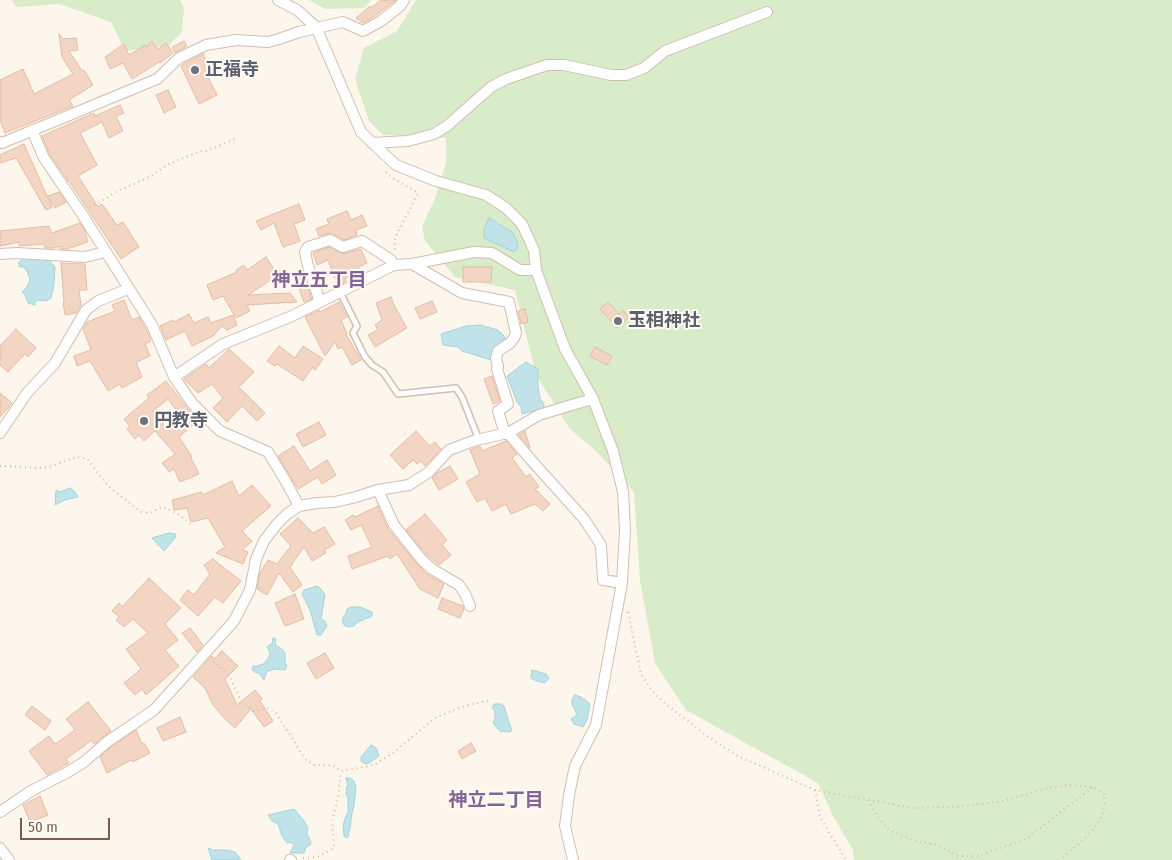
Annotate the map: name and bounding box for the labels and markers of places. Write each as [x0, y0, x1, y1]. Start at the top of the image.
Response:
place label: 正福寺 [205, 59, 259, 81]
marker: 正福寺 [189, 64, 201, 76]
place label: 玉相神社 [628, 310, 700, 332]
marker: 玉相神社 [612, 315, 624, 327]
place label: 円教寺 [154, 410, 208, 432]
marker: 円教寺 [138, 415, 150, 427]

